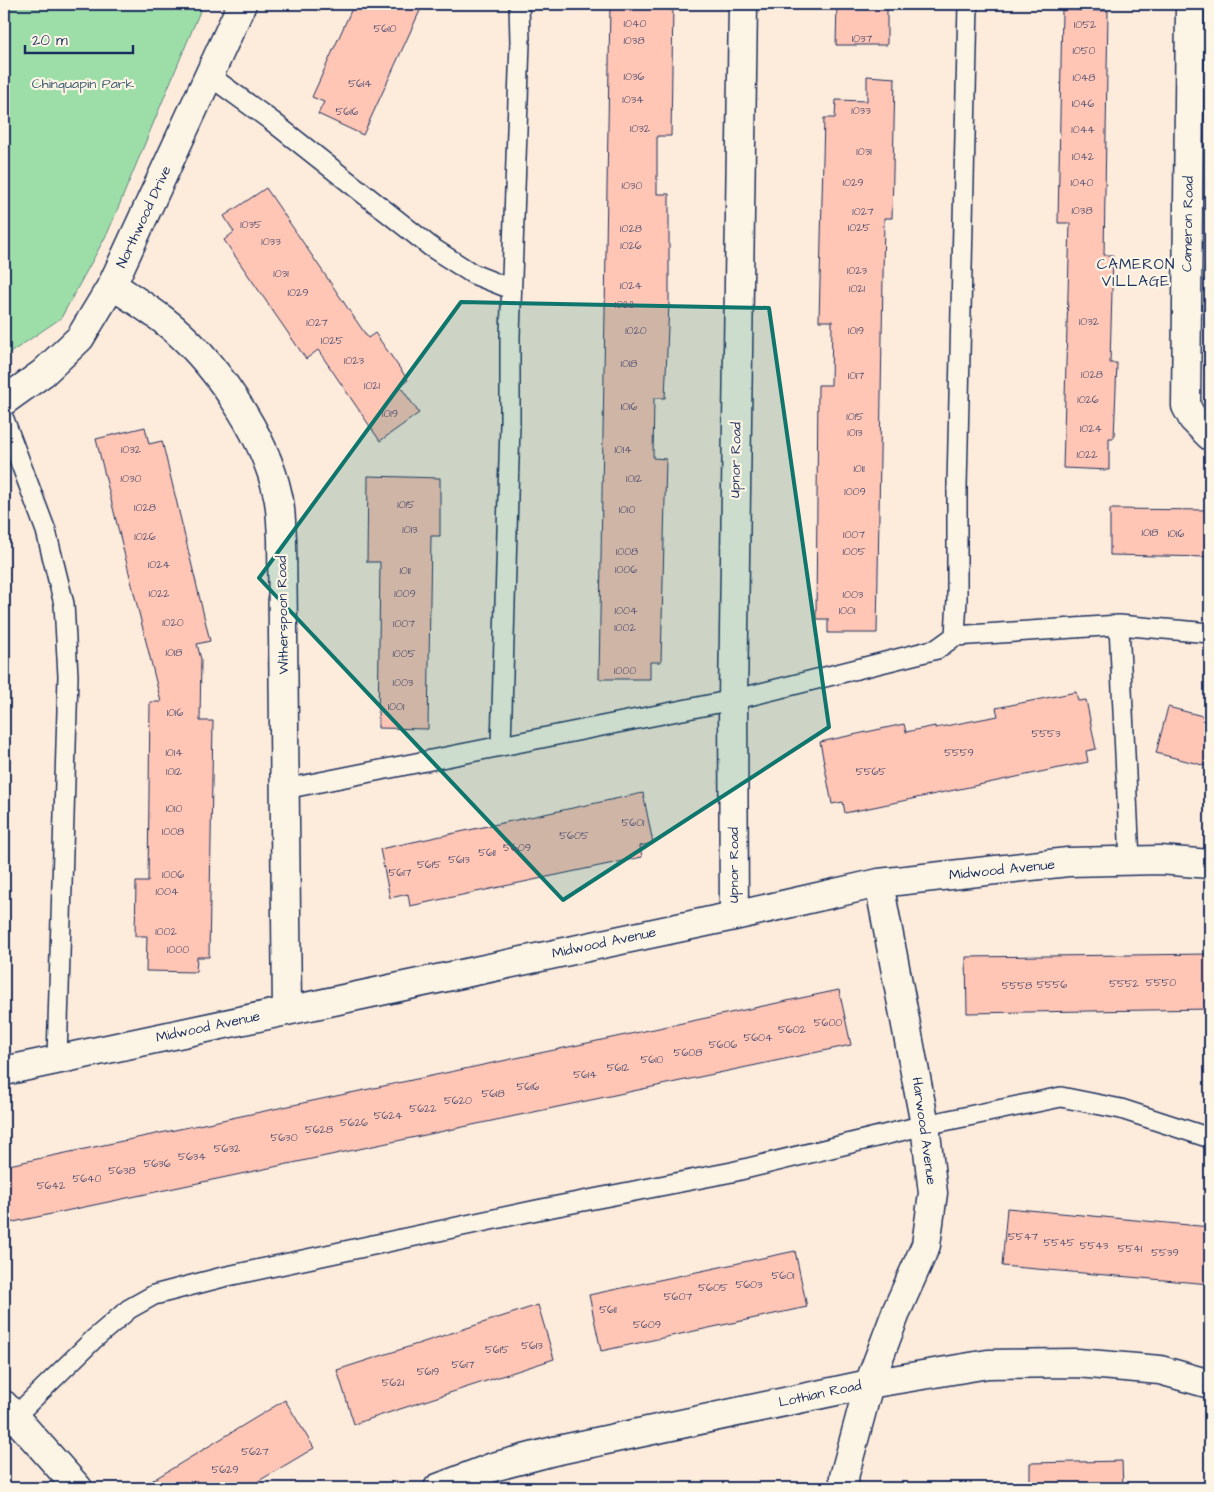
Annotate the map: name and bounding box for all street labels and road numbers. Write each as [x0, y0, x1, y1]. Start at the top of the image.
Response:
street label: Northwood Drive [112, 162, 177, 271]
street label: Cameron Road [1177, 176, 1199, 272]
street label: Upnor Road [725, 422, 747, 498]
street label: Witherspoon Road [272, 556, 294, 674]
street label: Upnor Road [724, 827, 744, 903]
street label: Midwood Avenue [948, 854, 1056, 885]
street label: Midwood Avenue [550, 922, 658, 964]
street label: Midwood Avenue [154, 1006, 262, 1048]
street label: Harwood Avenue [907, 1076, 942, 1187]
street label: Lothian Road [777, 1375, 863, 1413]

